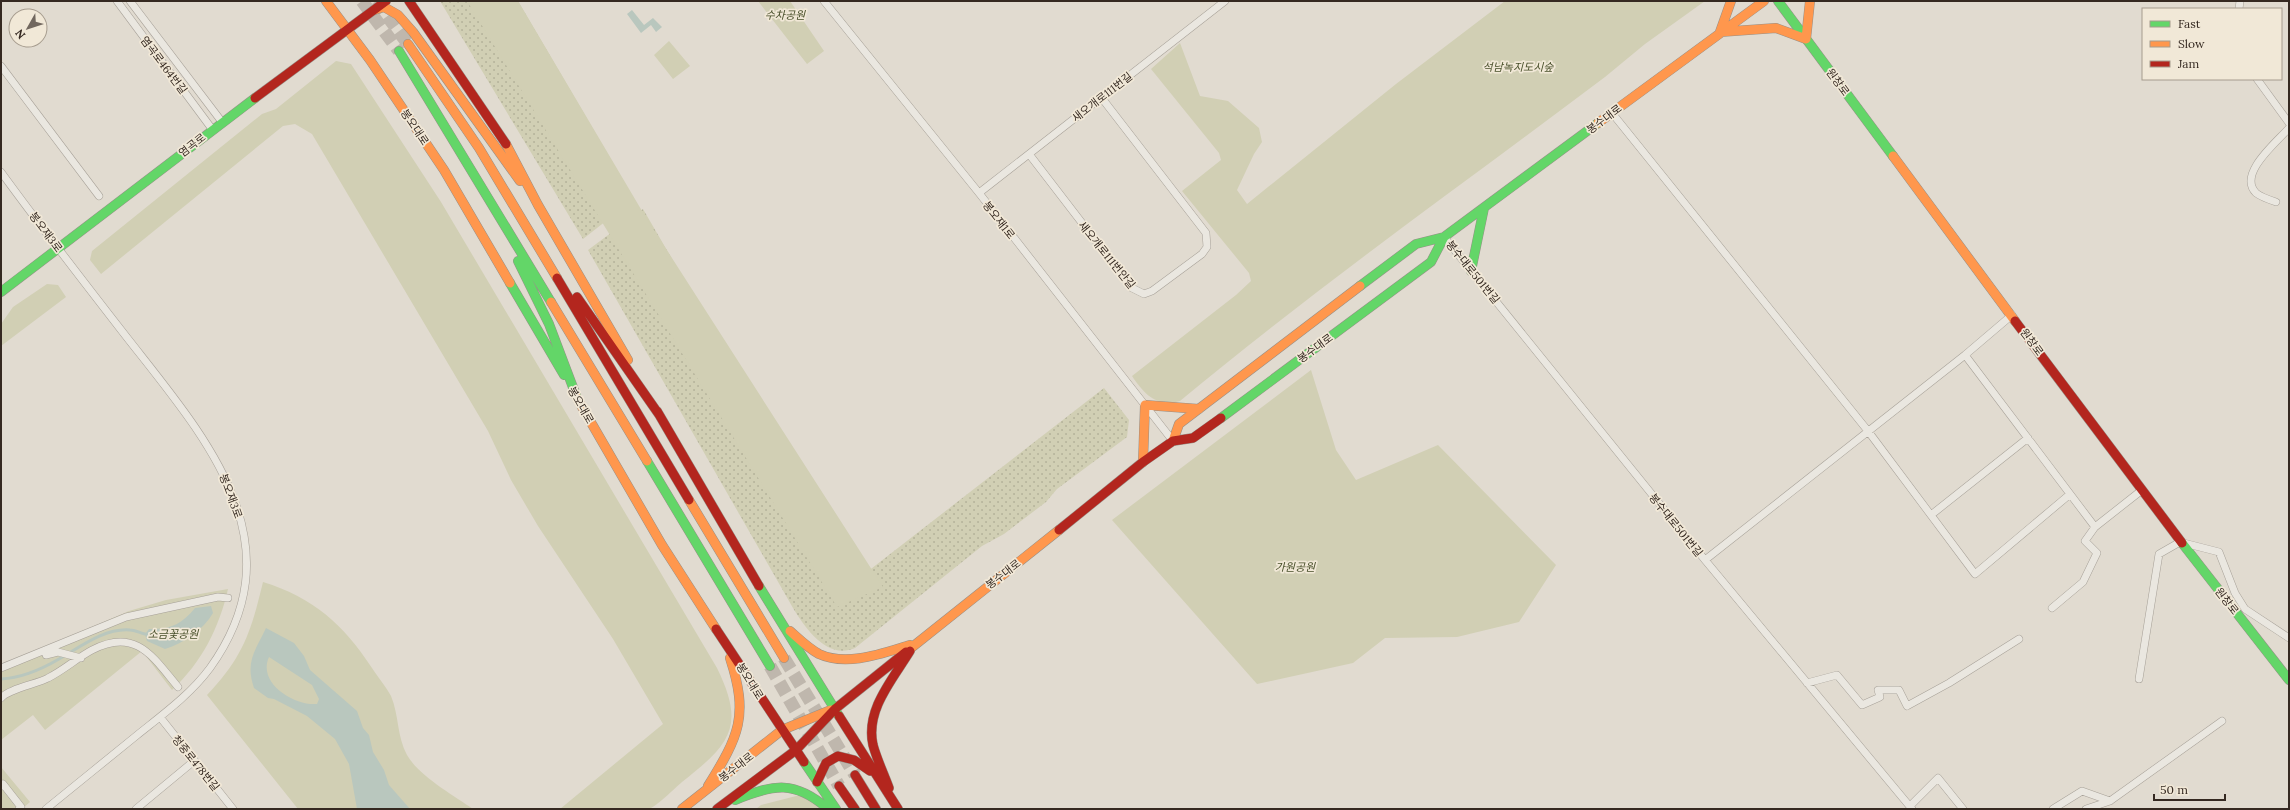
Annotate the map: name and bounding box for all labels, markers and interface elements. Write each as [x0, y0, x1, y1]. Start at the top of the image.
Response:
north arrow [8, 8, 48, 48]
park label: 수차공원 [765, 8, 806, 22]
legend [2142, 8, 2282, 80]
text: Fast [2178, 16, 2201, 31]
text: N [12, 26, 28, 42]
street label: 염곡로464번길 [138, 33, 190, 97]
text: Slow [2178, 36, 2205, 51]
text: Jam [2177, 56, 2199, 71]
park label: 석남녹지도시숲 [1483, 60, 1554, 74]
street label: 원창로 [1823, 66, 1853, 98]
street label: 새오개로111번길 [1069, 69, 1135, 125]
street label: 봉수대로 [1584, 101, 1624, 137]
street label: 봉오대로 [398, 106, 432, 148]
street label: 염곡로 [176, 130, 208, 160]
street label: 봉오재1로 [980, 198, 1018, 242]
street label: 봉오재3로 [26, 209, 66, 255]
street label: 새오개로111번안길 [1075, 218, 1139, 292]
street label: 봉수대로501번길 [1443, 237, 1503, 307]
street label: 원창로 [2017, 326, 2047, 358]
street label: 봉수대로 [1295, 330, 1335, 366]
street label: 봉오대로 [565, 384, 597, 426]
street label: 봉오재3로 [216, 472, 246, 520]
street label: 봉수대로501번길 [1646, 490, 1706, 560]
street label: 봉수대로 [983, 556, 1023, 592]
park label: 가원공원 [1275, 560, 1316, 574]
street label: 원창로 [2212, 585, 2242, 617]
park label: 소금꽃공원 [148, 627, 199, 641]
street label: 봉오대로 [733, 660, 767, 702]
street label: 청중로478번길 [169, 732, 223, 794]
street label: 봉수대로 [716, 749, 756, 785]
scale bar [2154, 776, 2225, 802]
text: 50 m [2160, 782, 2188, 797]

